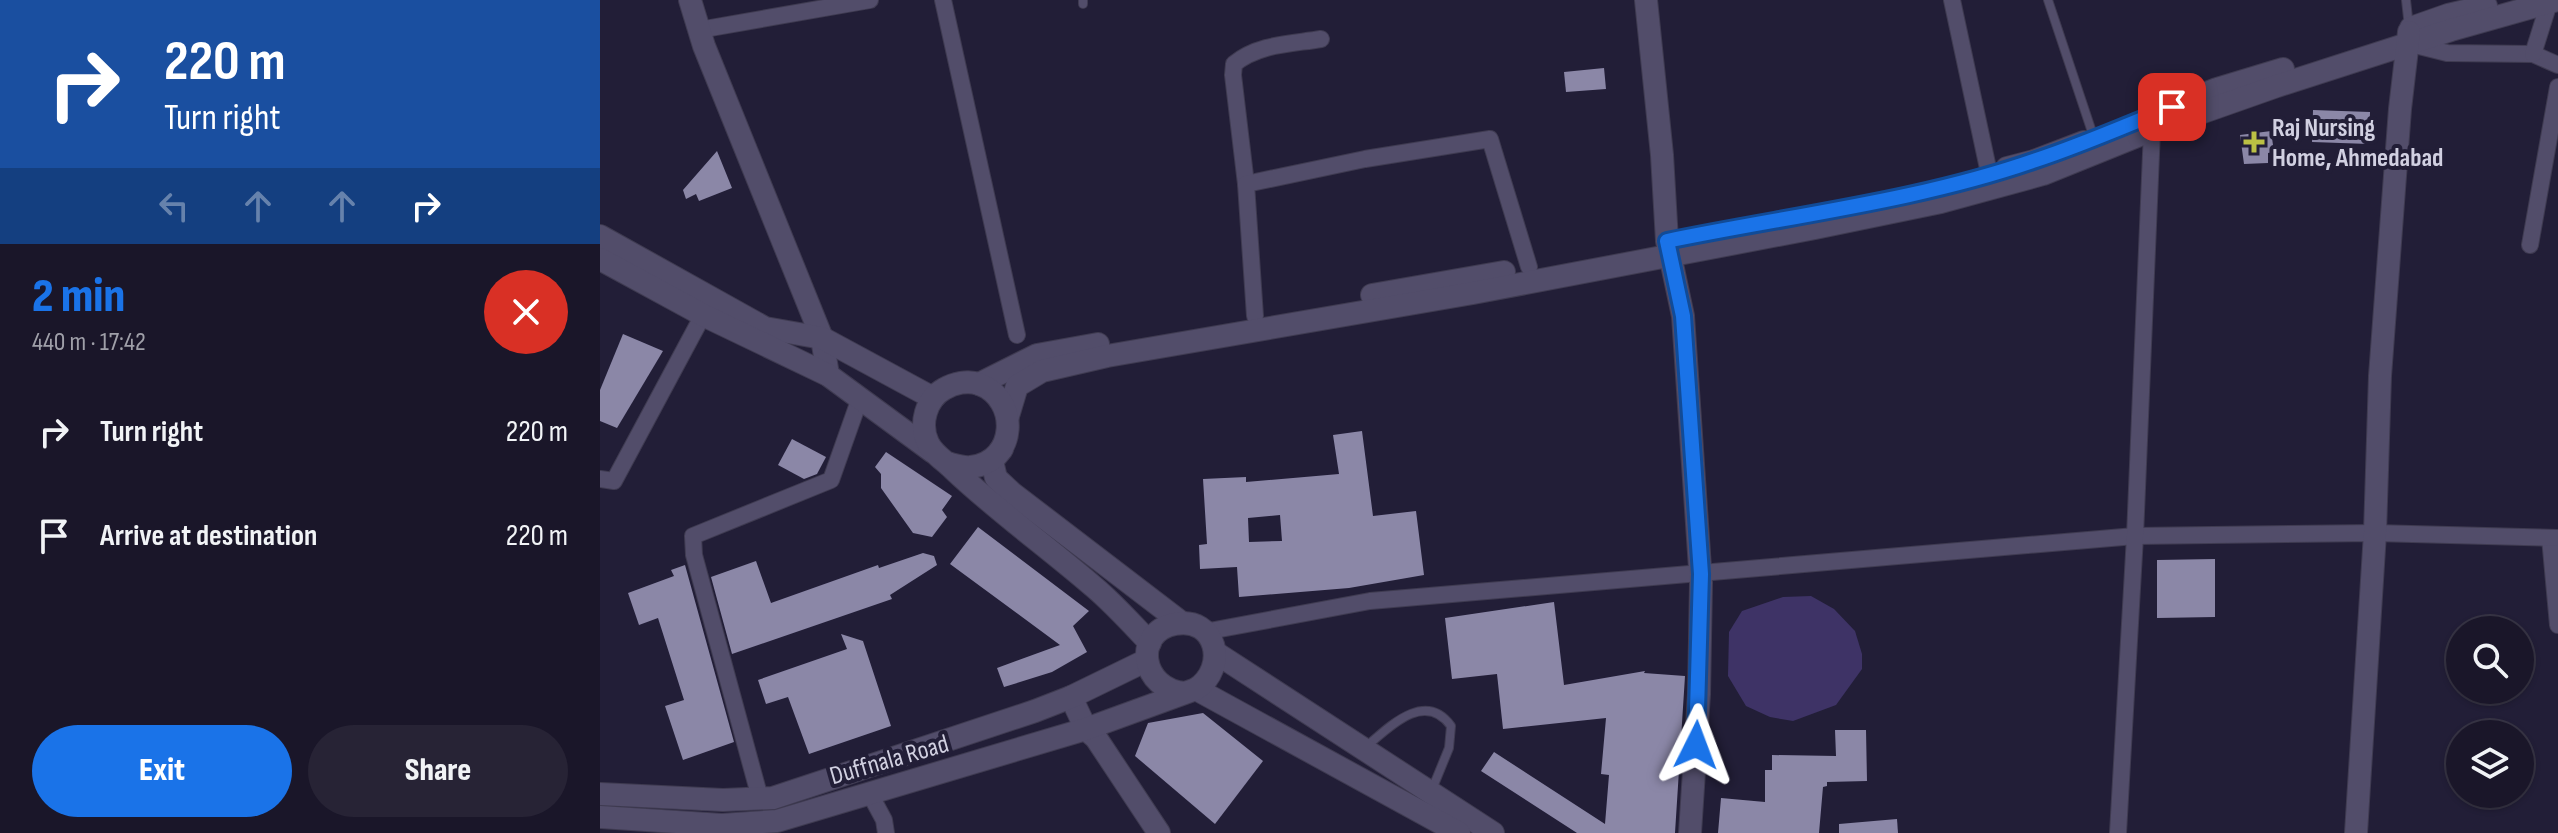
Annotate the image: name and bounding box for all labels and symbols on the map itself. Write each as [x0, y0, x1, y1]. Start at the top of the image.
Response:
pin [2138, 73, 2206, 141]
place label: Raj Nursing Home, Ahmedabad [2272, 113, 2443, 174]
marker: Raj Nursing Home, Ahmedabad [2243, 131, 2265, 153]
position arrow [1654, 703, 1738, 787]
street label: Duffnala Road [826, 729, 952, 792]

